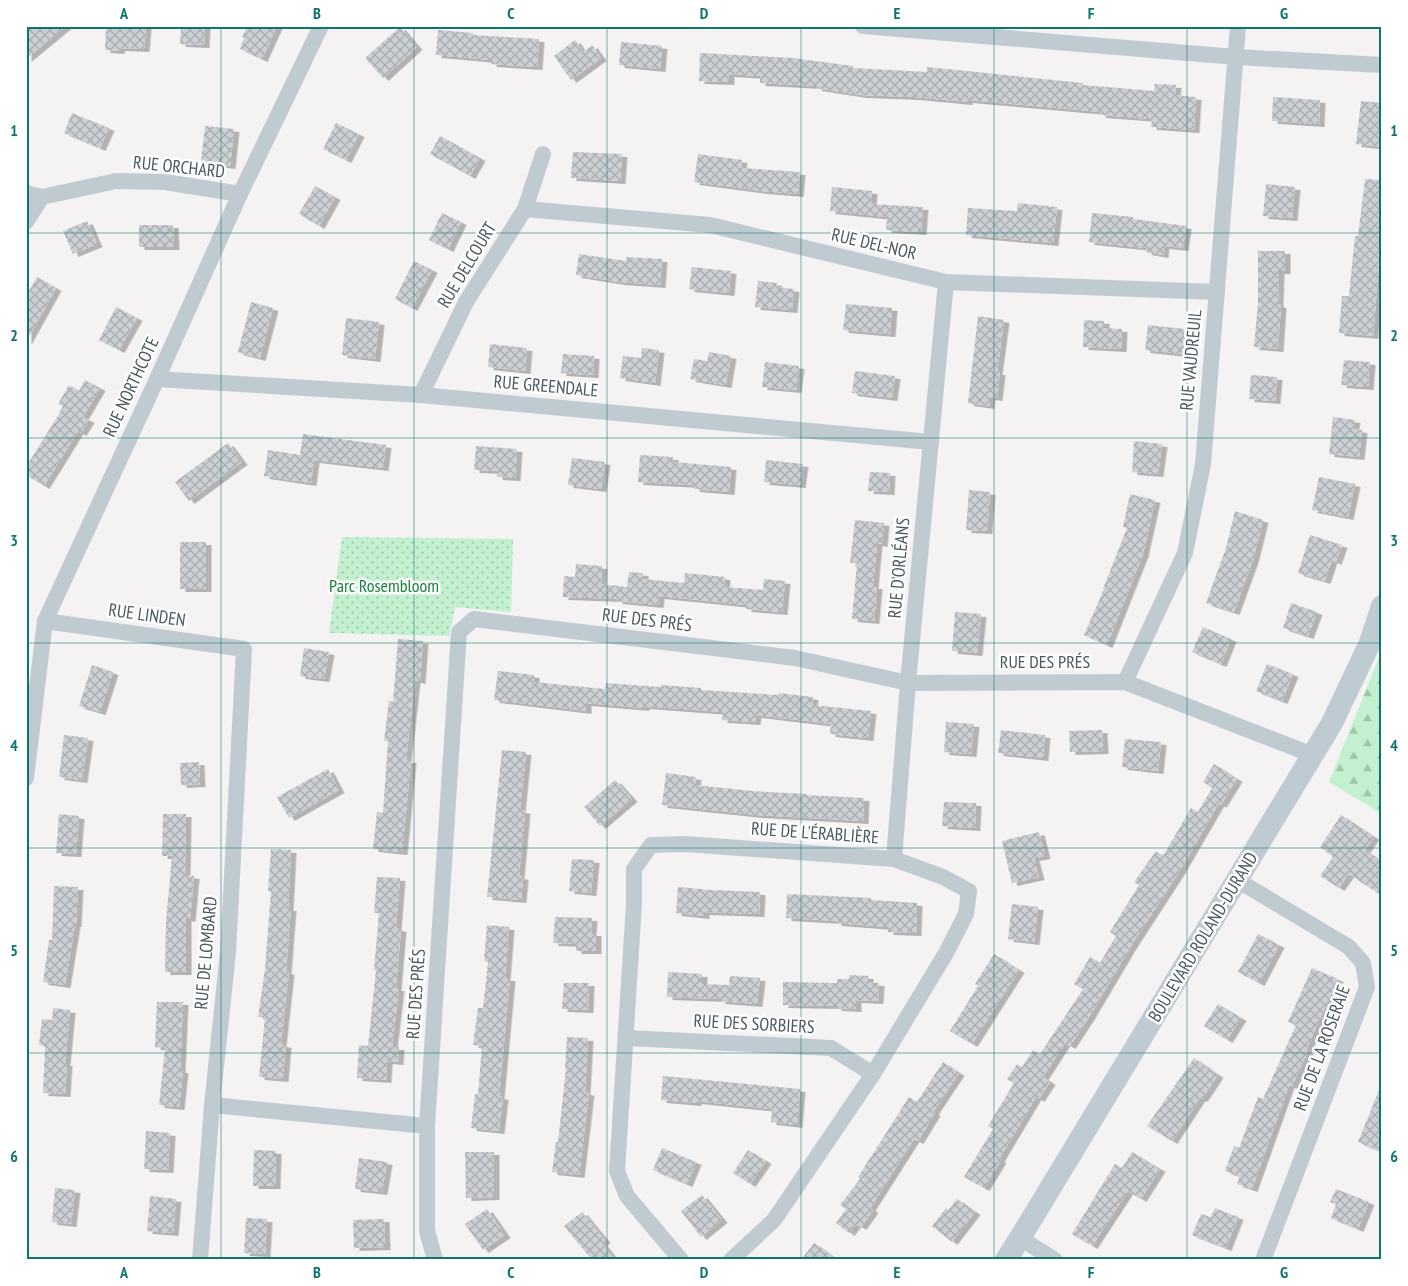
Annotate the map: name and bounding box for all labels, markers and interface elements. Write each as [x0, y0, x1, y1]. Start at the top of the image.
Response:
text: A [119, 3, 129, 23]
text: B [313, 3, 321, 23]
text: C [507, 3, 515, 23]
text: D [700, 3, 709, 23]
text: E [894, 3, 901, 23]
text: F [1088, 3, 1095, 23]
text: G [1280, 3, 1288, 23]
text: 1 [10, 120, 18, 140]
text: 1 [1390, 120, 1398, 140]
street label: RUE ORCHARD [132, 150, 226, 183]
street label: RUE DELCOURT [432, 218, 501, 312]
street label: RUE DEL-NOR [829, 223, 919, 265]
street label: RUE VAUDREUIL [1175, 308, 1206, 412]
text: 2 [10, 325, 18, 345]
text: 2 [1390, 325, 1398, 345]
street label: RUE NORTHCOTE [97, 333, 164, 440]
street label: RUE GREENDALE [493, 369, 599, 402]
street label: RUE D'ORLÉANS [883, 516, 914, 619]
text: 3 [10, 530, 18, 550]
text: 3 [1390, 530, 1398, 550]
park label: Parc Rosembloom [329, 574, 439, 597]
street label: RUE LINDEN [107, 598, 187, 631]
street label: RUE DES PRÉS [601, 603, 694, 636]
street label: RUE DES PRÉS [1000, 650, 1091, 673]
text: 4 [10, 735, 18, 755]
text: 4 [1390, 735, 1398, 755]
street label: RUE DE L'ÉRABLIÈRE [750, 817, 880, 848]
street label: BOULEVARD ROLAND-DURAND [1143, 848, 1262, 1026]
street label: RUE DE LOMBARD [189, 895, 222, 1010]
text: 5 [10, 940, 18, 960]
text: 5 [1390, 940, 1398, 960]
street label: RUE DES PRÉS [401, 948, 430, 1040]
street label: RUE DE LA ROSERAIE [1288, 982, 1355, 1114]
street label: RUE DES SORBIERS [693, 1009, 815, 1038]
text: 6 [10, 1146, 18, 1166]
text: 6 [1390, 1146, 1398, 1166]
text: A [119, 1262, 129, 1282]
text: B [313, 1262, 321, 1282]
text: C [507, 1262, 515, 1282]
text: D [700, 1262, 709, 1282]
text: E [894, 1262, 901, 1282]
text: F [1088, 1262, 1095, 1282]
text: G [1280, 1262, 1288, 1282]

